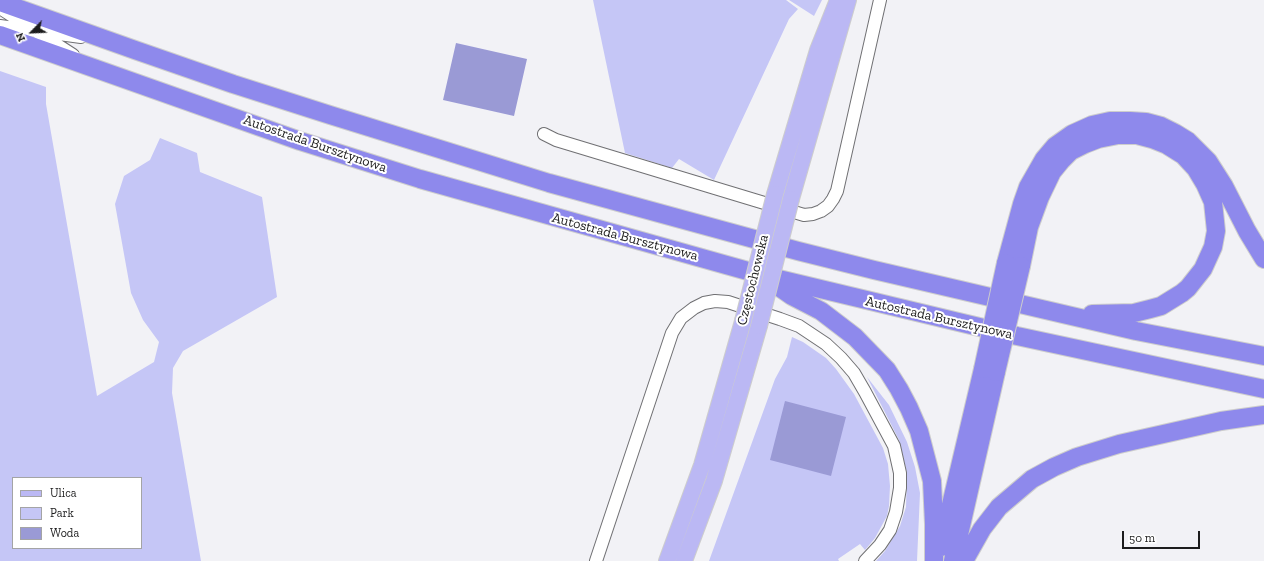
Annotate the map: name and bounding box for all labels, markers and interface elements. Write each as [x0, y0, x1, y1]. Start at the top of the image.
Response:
north arrow [12, 12, 52, 52]
text: N [13, 31, 28, 44]
street label: Autostrada Bursztynowa [241, 112, 389, 176]
street label: Autostrada Bursztynowa [550, 209, 700, 265]
street label: Częstochowska [734, 233, 772, 327]
street label: Autostrada Bursztynowa [864, 293, 1014, 343]
legend [12, 477, 142, 549]
text: Ulica [50, 486, 77, 500]
text: Park [50, 506, 74, 520]
scale bar [1124, 523, 1202, 549]
text: Woda [50, 526, 79, 540]
text: 50 m [1129, 531, 1155, 545]

